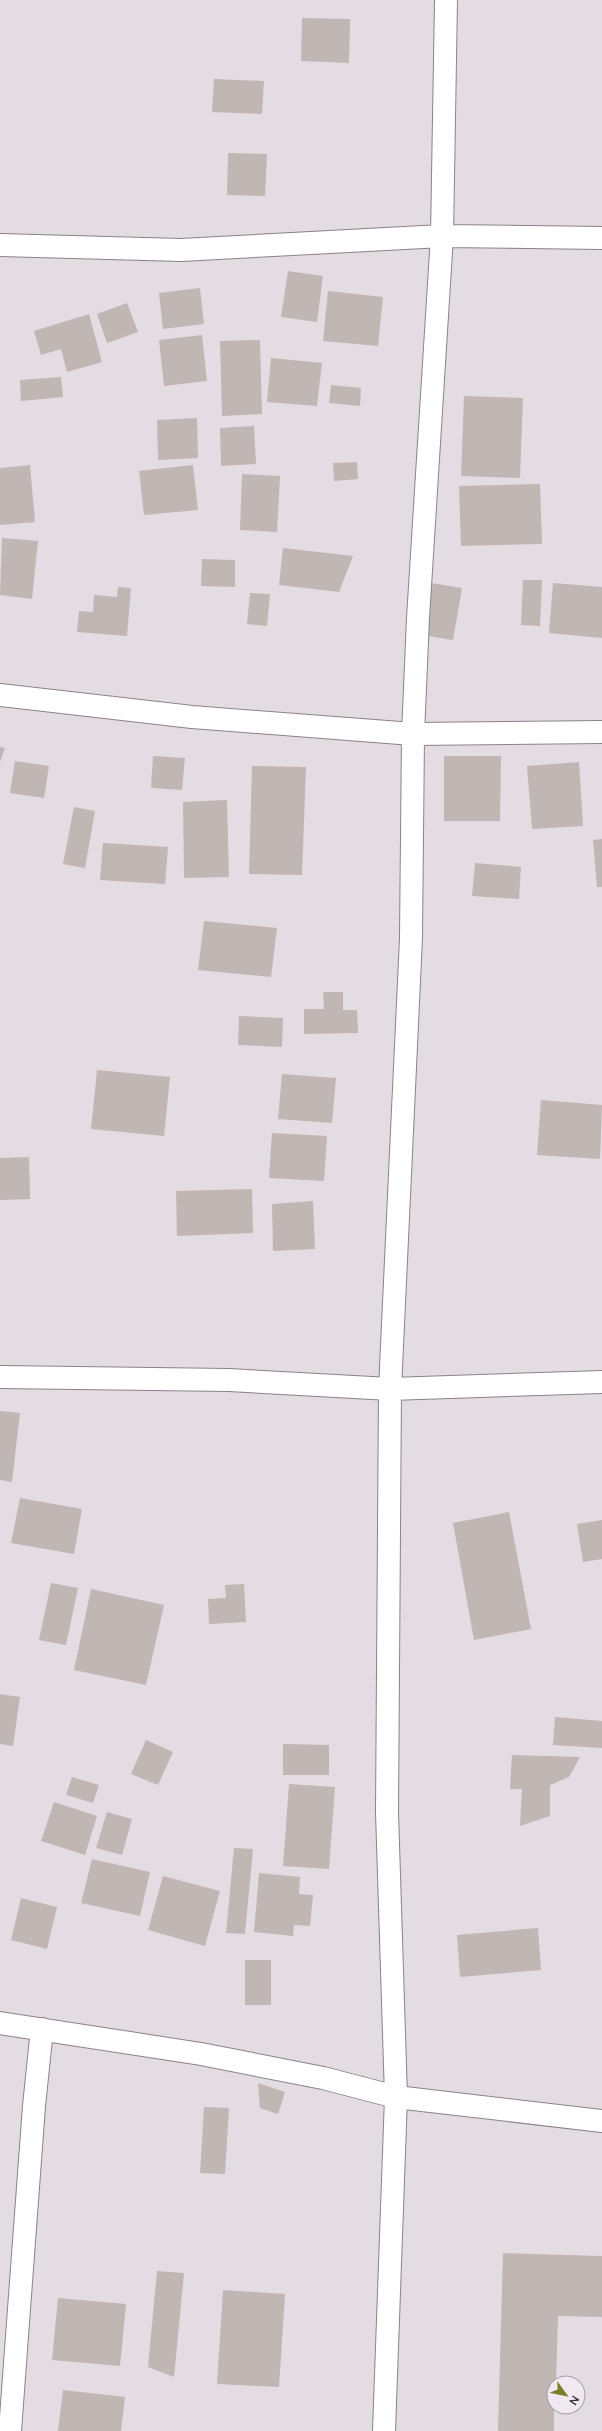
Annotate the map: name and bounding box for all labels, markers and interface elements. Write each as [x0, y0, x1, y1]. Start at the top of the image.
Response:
north arrow [546, 2375, 586, 2415]
text: N [567, 2394, 583, 2408]

